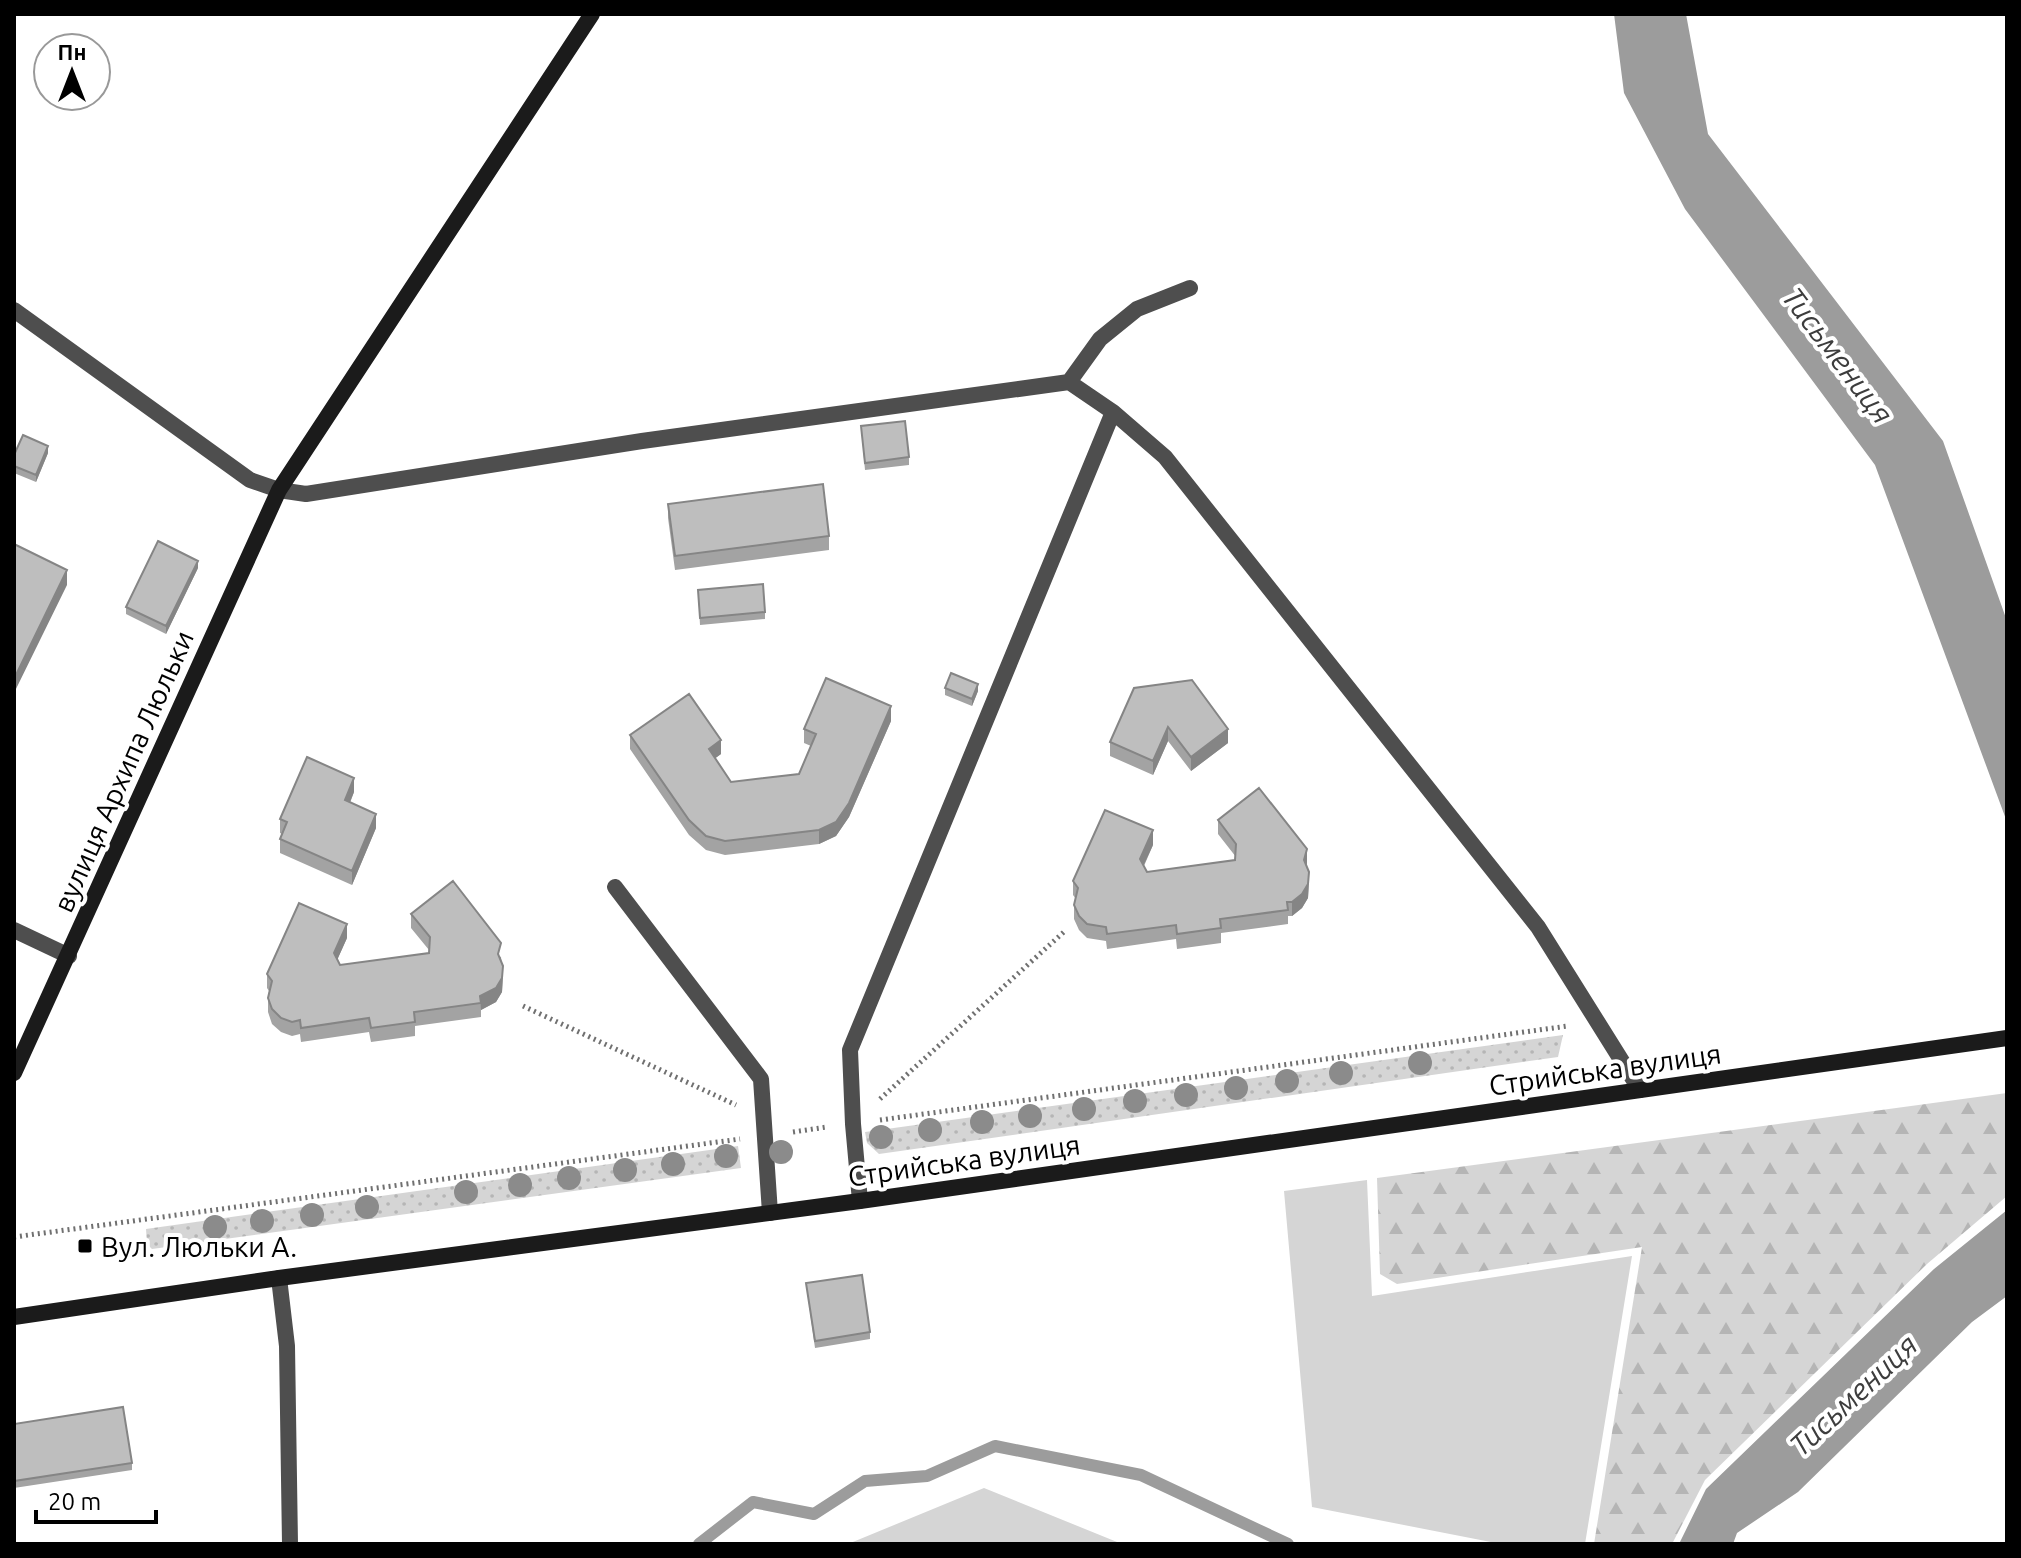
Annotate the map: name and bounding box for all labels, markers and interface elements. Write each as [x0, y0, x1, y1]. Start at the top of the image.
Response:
north arrow [32, 32, 112, 112]
text: Пн [58, 39, 86, 64]
water label: Тисьмениця [1776, 280, 1900, 430]
street label: вулиця Архипа Люльки [47, 626, 199, 916]
street label: Стрийська вулиця [1487, 1037, 1723, 1101]
street label: Стрийська вулиця [846, 1128, 1082, 1192]
place label: Вул. Люльки А. [101, 1231, 297, 1262]
marker: Вул. Люльки А. [76, 1237, 94, 1255]
water label: Тисьмениця [1782, 1327, 1924, 1463]
scale bar [36, 1474, 156, 1524]
text: 20 m [48, 1488, 101, 1515]

